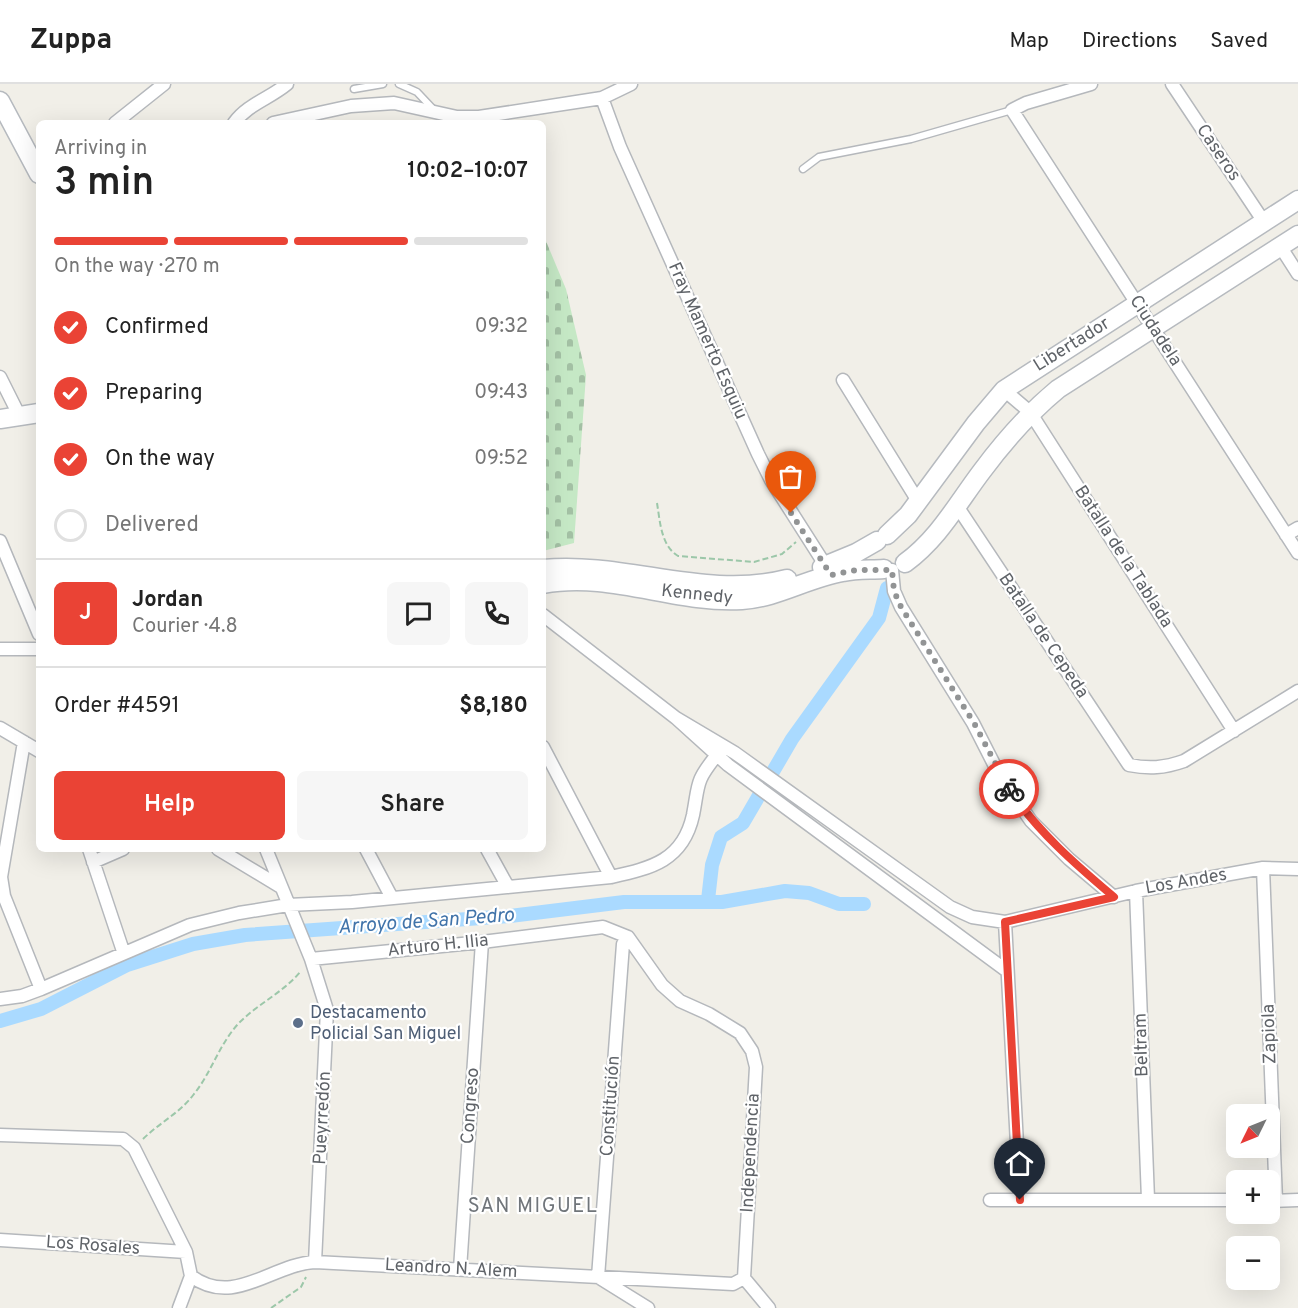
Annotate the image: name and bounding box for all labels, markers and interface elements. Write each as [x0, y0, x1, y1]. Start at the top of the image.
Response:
text: Zuppa [30, 23, 112, 59]
text: Map [1009, 28, 1049, 55]
text: Directions [1082, 28, 1177, 55]
text: Saved [1210, 28, 1268, 55]
street label: Caseros [1191, 120, 1245, 186]
text: Arriving in [54, 136, 147, 162]
text: 10:02–10:07 [407, 158, 528, 185]
text: 3 min [54, 160, 154, 209]
text: On the way · 270 m [54, 254, 220, 280]
street label: Fray Mamerto Esquiu [662, 259, 752, 423]
street label: Ciudadela [1124, 291, 1186, 371]
icon: check [54, 311, 87, 344]
street label: Libertador [1030, 313, 1114, 377]
text: Confirmed [105, 314, 209, 341]
text: 09:32 [475, 314, 528, 340]
icon: check [54, 377, 87, 410]
text: Preparing [105, 380, 203, 407]
text: 09:43 [474, 380, 528, 406]
icon: check [54, 443, 87, 476]
text: On the way [105, 446, 215, 473]
text: 09:52 [474, 446, 528, 472]
pin [765, 451, 816, 513]
icon: bag [774, 460, 807, 493]
street label: Batalla de la Tablada [1068, 482, 1178, 632]
text: Delivered [105, 512, 199, 539]
street label: Batalla de Cepeda [993, 569, 1093, 703]
street label: Kennedy [660, 580, 734, 610]
button: chat [387, 582, 450, 645]
button: phone [465, 582, 528, 645]
text: Jordan [132, 587, 203, 614]
text: J [79, 600, 92, 627]
text: Courier · 4.8 [132, 614, 238, 640]
text: Order #4591 [54, 693, 180, 720]
text: $8,180 [459, 693, 528, 720]
courier [979, 759, 1039, 819]
button: Help [54, 771, 285, 840]
button: Share [297, 771, 528, 840]
icon: bike [993, 773, 1026, 806]
street label: Los Andes [1143, 864, 1229, 900]
water label: Arroyo de San Pedro [337, 903, 515, 941]
street label: Arturo H. Ilia [386, 929, 490, 963]
place label: Destacamento Policial San Miguel [310, 1002, 461, 1046]
street label: Zapiola [1257, 1003, 1283, 1065]
street label: Beltram [1129, 1013, 1155, 1077]
marker: Destacamento Policial San Miguel [291, 1016, 305, 1030]
street label: Constitución [596, 1055, 626, 1157]
street label: Congreso [457, 1067, 485, 1145]
street label: Pueyrredón [309, 1071, 337, 1165]
street label: Independencia [736, 1093, 766, 1213]
north arrow [1226, 1104, 1280, 1158]
map controls [1226, 1104, 1280, 1290]
pin [994, 1138, 1045, 1200]
icon: home [1003, 1147, 1036, 1180]
button: + [1226, 1170, 1280, 1224]
district label: SAN MIGUEL [468, 1194, 598, 1220]
street label: Los Rosales [45, 1231, 141, 1261]
button: − [1226, 1236, 1280, 1290]
street label: Leandro N. Alem [384, 1254, 518, 1284]

